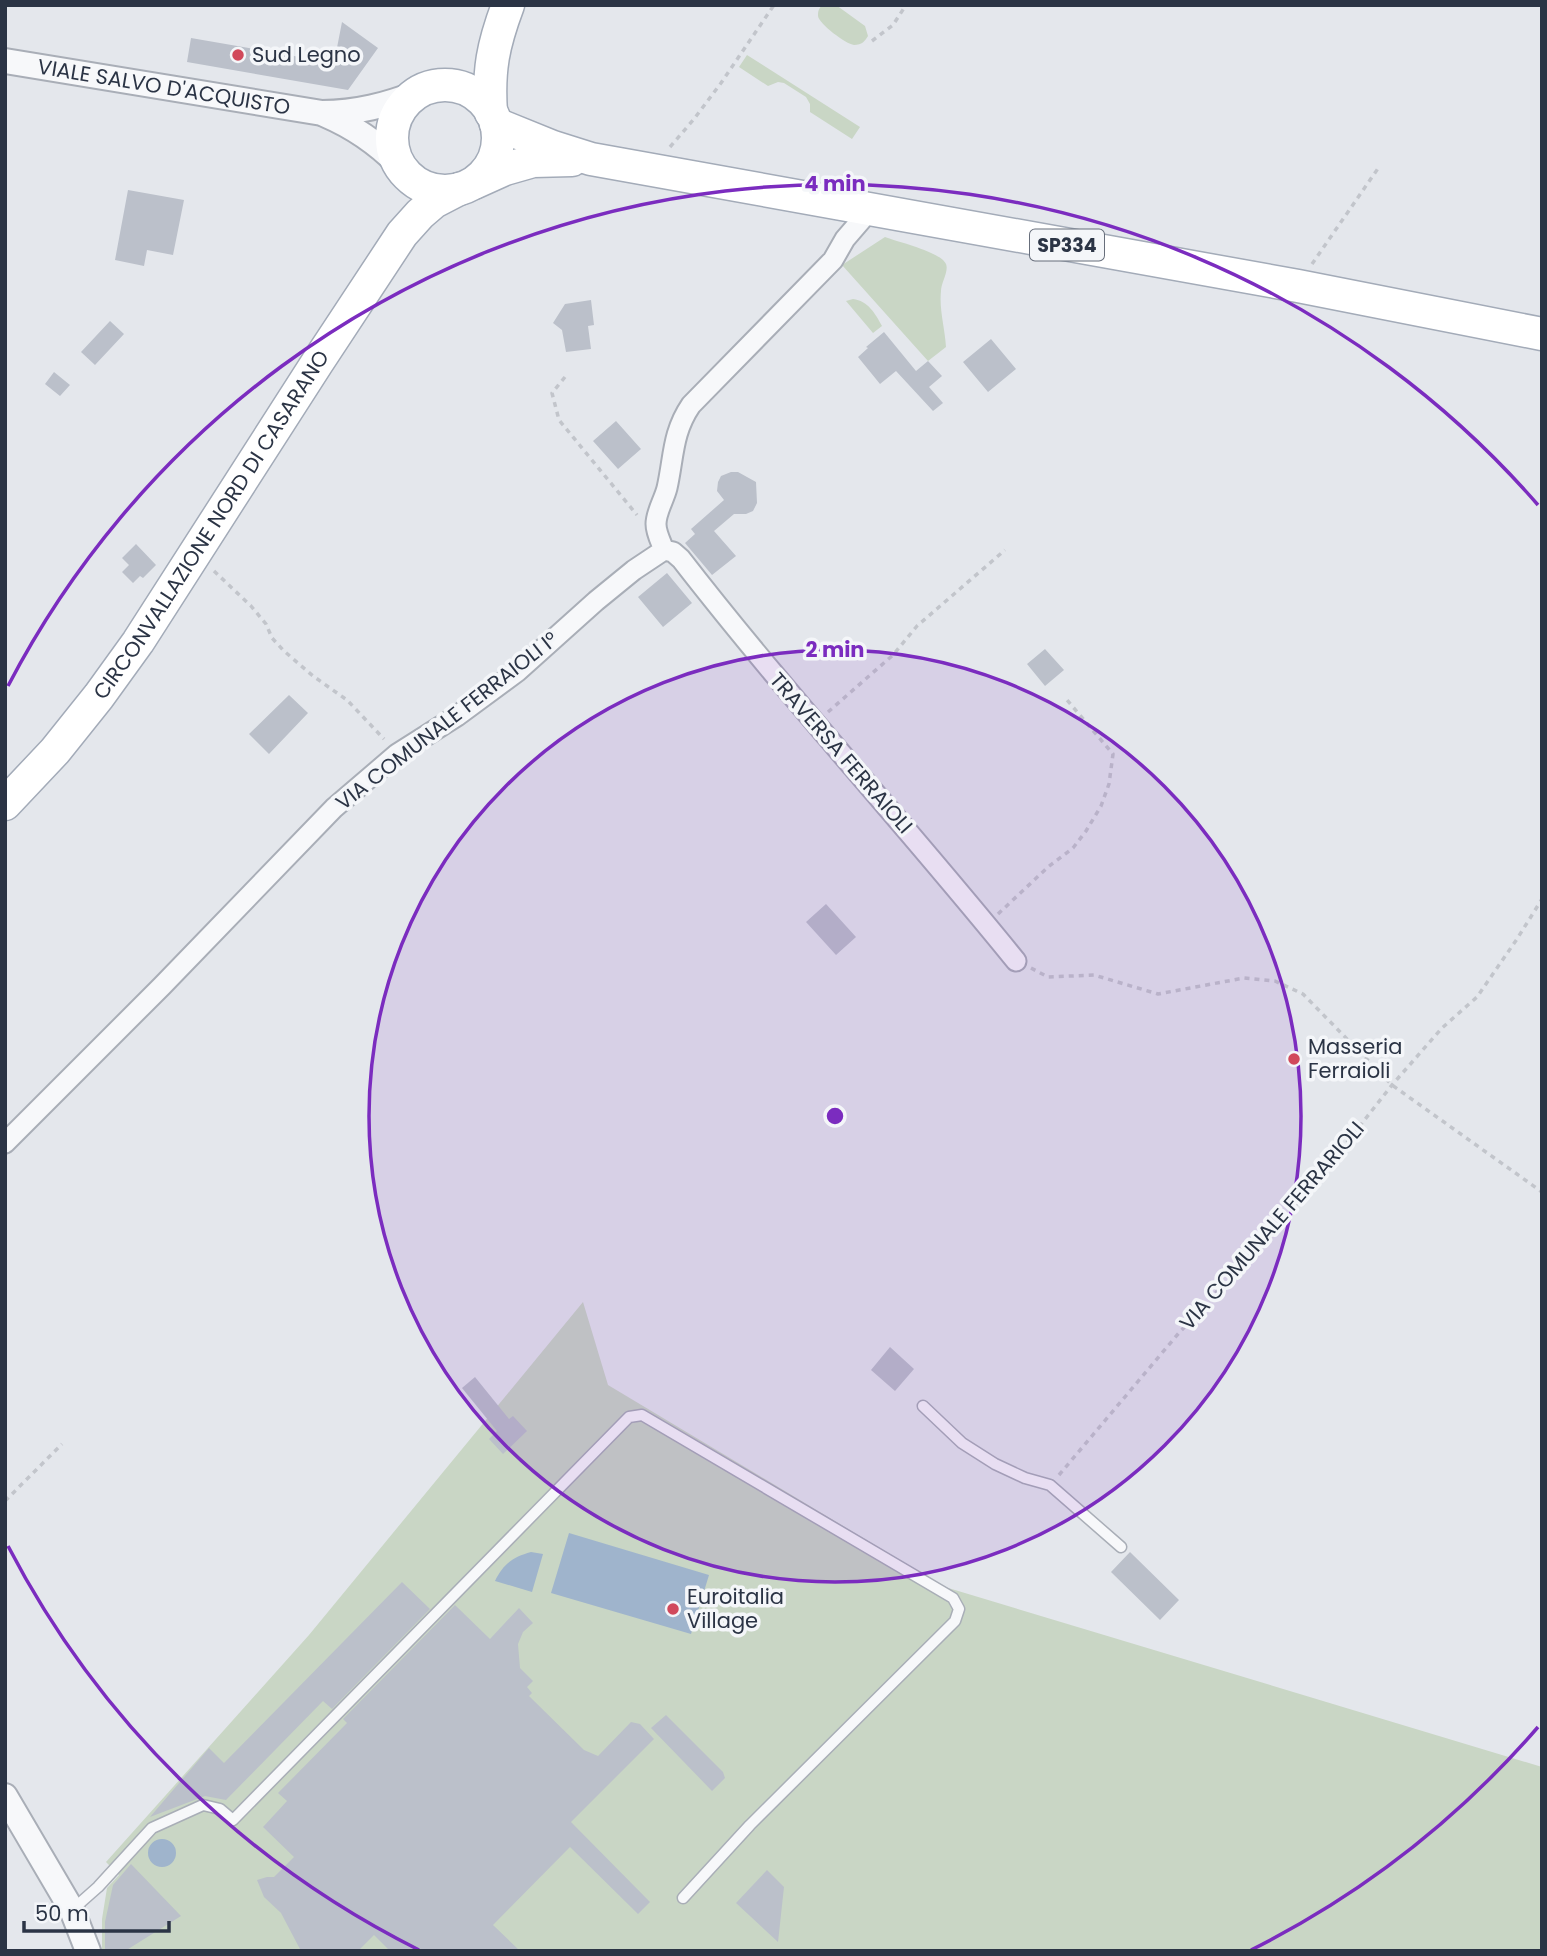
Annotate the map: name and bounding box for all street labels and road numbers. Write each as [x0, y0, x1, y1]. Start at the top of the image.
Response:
street label: VIALE SALVO D'ACQUISTO [35, 52, 292, 122]
road number: SP334 [1030, 230, 1104, 260]
street label: CIRCONVALLAZIONE NORD DI CASARANO [86, 344, 336, 705]
street label: VIA COMUNALE FERRAIOLI I° [329, 625, 564, 817]
street label: TRAVERSA FERRAIOLI [763, 666, 920, 840]
street label: VIA COMUNALE FERRARIOLI [1173, 1115, 1371, 1336]

